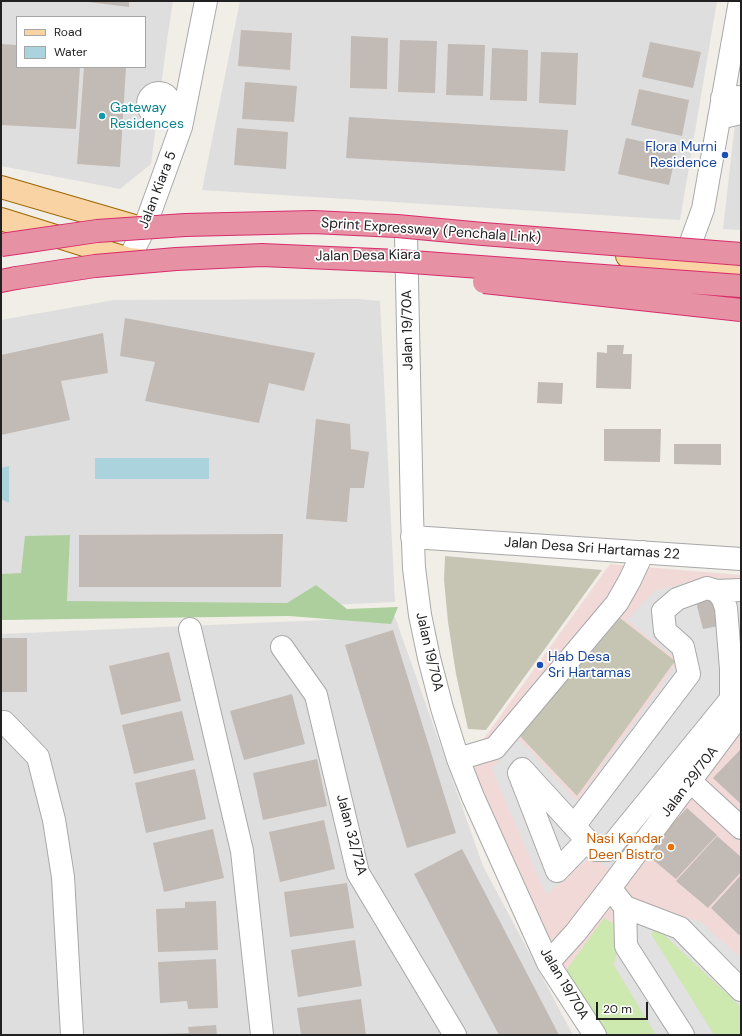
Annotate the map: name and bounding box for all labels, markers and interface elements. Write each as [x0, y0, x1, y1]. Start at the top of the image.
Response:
legend [16, 16, 146, 68]
text: Road [54, 24, 82, 40]
text: Water [54, 44, 87, 60]
place label: Gateway Residences [110, 100, 184, 132]
marker: Gateway Residences [97, 111, 107, 121]
place label: Flora Murni Residence [645, 139, 717, 172]
street label: Jalan Kiara 5 [136, 149, 180, 231]
marker: Flora Murni Residence [720, 150, 730, 160]
street label: Sprint Expressway (Penchala Link) [320, 215, 542, 247]
street label: Jalan Desa Kiara [315, 247, 421, 265]
street label: Jalan 19/70A [399, 290, 417, 370]
street label: Jalan Desa Sri Hartamas 22 [504, 534, 680, 564]
street label: Jalan 19/70A [412, 611, 446, 693]
place label: Hab Desa Sri Hartamas [548, 649, 631, 682]
marker: Hab Desa Sri Hartamas [535, 660, 545, 670]
street label: Jalan 29/70A [658, 743, 722, 821]
street label: Jalan 32/72A [332, 793, 370, 877]
place label: Nasi Kandar Deen Bistro [587, 831, 663, 864]
marker: Nasi Kandar Deen Bistro [666, 842, 676, 852]
street label: Jalan 19/70A [536, 945, 592, 1023]
scale bar [598, 994, 650, 1020]
text: 20 m [603, 1001, 632, 1017]

